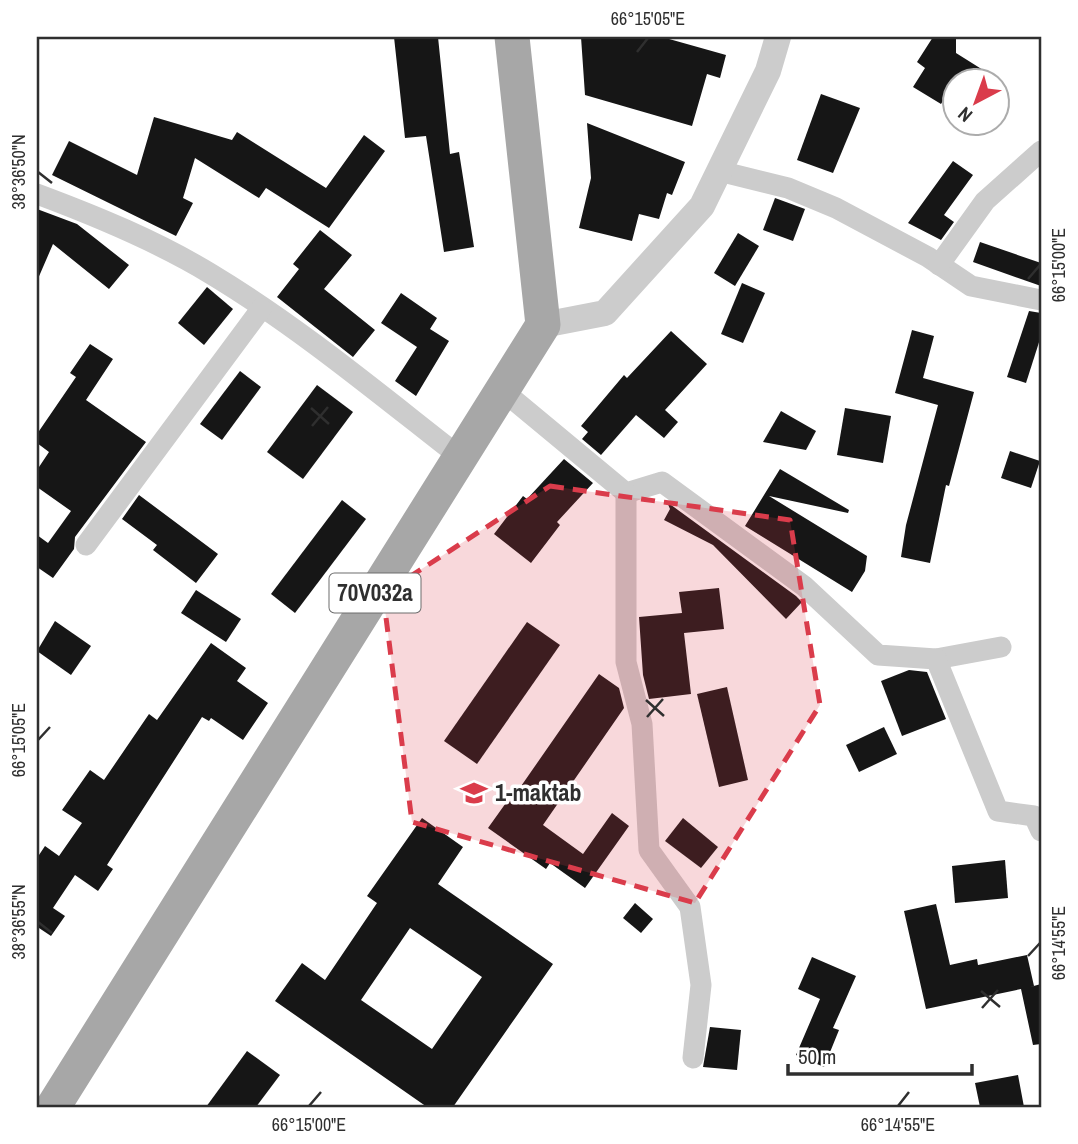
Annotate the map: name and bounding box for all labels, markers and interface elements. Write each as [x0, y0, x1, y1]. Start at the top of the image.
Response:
text: 66°15'05"E [611, 6, 685, 31]
north arrow [942, 66, 1012, 136]
text: N [952, 101, 978, 128]
text: 38°36'50"N [6, 134, 31, 210]
text: 66°15'00"E [1046, 228, 1071, 302]
road number: 70V032a [330, 573, 420, 612]
text: 66°15'05"E [6, 703, 31, 777]
place label: 1-maktab [495, 776, 581, 808]
school or university icon: 1-maktab [459, 778, 489, 808]
text: 38°36'55"N [6, 884, 31, 960]
text: 66°14'55"E [1046, 906, 1071, 980]
scale bar [788, 1032, 971, 1076]
text: 50 m [798, 1042, 836, 1071]
text: 66°15'00"E [272, 1112, 346, 1137]
text: 66°14'55"E [861, 1112, 935, 1137]

